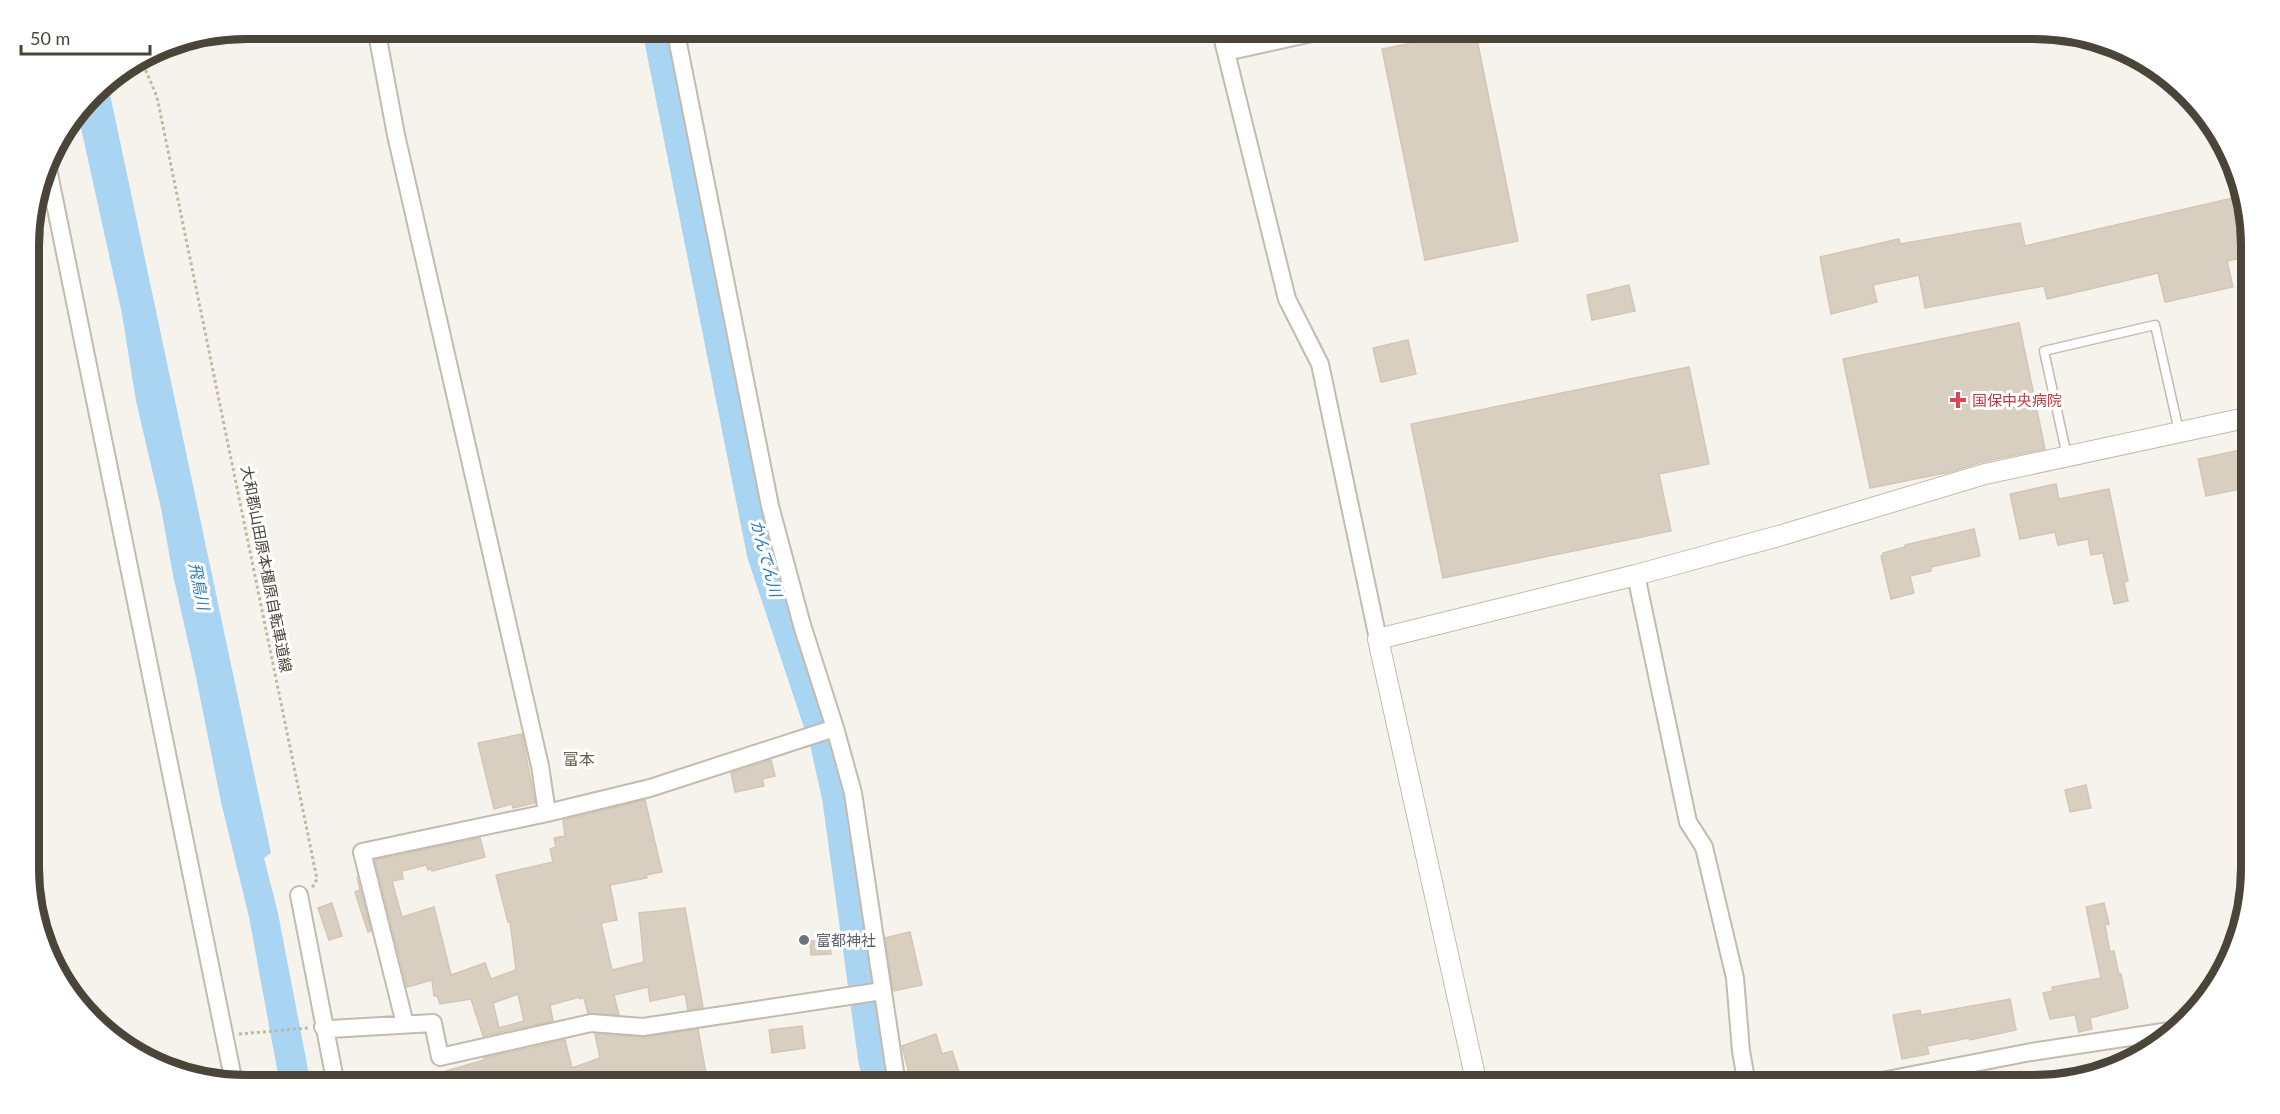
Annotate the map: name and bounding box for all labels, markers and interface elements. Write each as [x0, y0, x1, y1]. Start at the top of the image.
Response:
scale bar [21, 18, 150, 56]
text: 50 m [30, 27, 70, 49]
marker: 国保中央病院 [1949, 391, 1967, 409]
place label: 国保中央病院 [1972, 391, 2062, 409]
street label: 大和郡山田原本橿原自転車道線 [238, 464, 296, 674]
water label: かんでん川 [748, 517, 787, 601]
water label: 飛鳥川 [186, 561, 214, 613]
district label: 富本 [563, 749, 595, 768]
place label: 富都神社 [816, 931, 876, 949]
marker: 富都神社 [797, 933, 811, 947]

